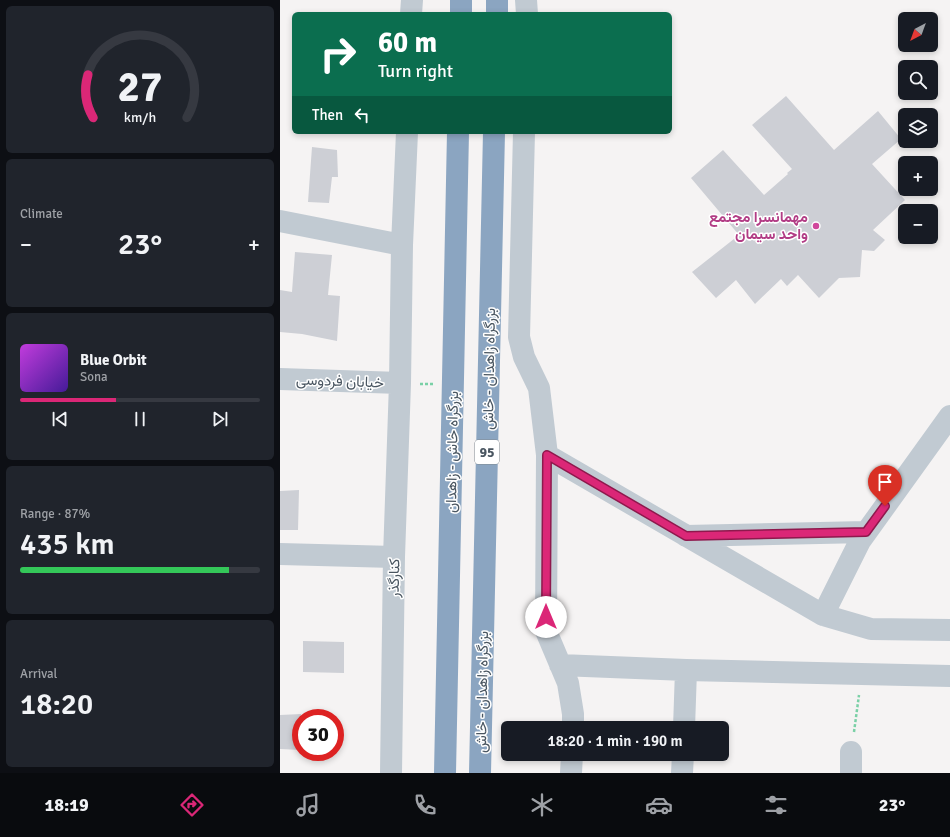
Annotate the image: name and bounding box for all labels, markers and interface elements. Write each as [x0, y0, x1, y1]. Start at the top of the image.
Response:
north arrow [898, 12, 938, 52]
map controls [898, 12, 938, 244]
text: 60 m [378, 26, 437, 60]
icon: right [312, 28, 364, 80]
text: Turn right [378, 60, 453, 82]
button: search [898, 60, 938, 100]
text: 27 [118, 62, 162, 113]
icon: left [351, 104, 373, 126]
text: Then [312, 106, 343, 124]
text: km/h [124, 108, 156, 125]
button: layers [898, 108, 938, 148]
button: + [898, 156, 938, 196]
button: − [898, 204, 938, 244]
text: Climate [20, 206, 63, 222]
place label: مهمانسرا مجتمع واحد سیمان [709, 208, 808, 243]
marker: مهمانسرا مجتمع واحد سیمان [811, 221, 821, 231]
text: 23° [118, 226, 162, 263]
text: − [20, 231, 32, 258]
text: + [248, 231, 260, 258]
street label: بزرگراه زاهدان - خاش [479, 308, 500, 430]
text: Blue Orbit [80, 351, 147, 369]
text: Sona [80, 369, 108, 385]
street label: خیابان فردوسی [296, 370, 384, 393]
street label: بزرگراه خاش - زاهدان [442, 391, 463, 513]
icon: previous [49, 408, 71, 430]
icon: pause [129, 408, 151, 430]
icon: next [209, 408, 231, 430]
road number: 95 [475, 440, 499, 464]
pin [868, 465, 902, 506]
icon: arrive [874, 471, 896, 493]
text: Range · 87% [20, 506, 90, 522]
text: 435 km [20, 526, 115, 563]
street label: کنارگذر [385, 558, 403, 599]
position arrow [525, 596, 567, 638]
street label: بزرگراه زاهدان - خاش [472, 631, 493, 753]
text: Arrival [20, 666, 57, 682]
text: 18:20 [20, 686, 93, 723]
speed limit sign: 30 [292, 709, 344, 761]
text: 18:20 · 1 min · 190 m [548, 732, 682, 750]
icon: directions [178, 791, 206, 819]
icon: music [294, 791, 322, 819]
icon: phone [411, 791, 439, 819]
icon: climate [528, 791, 556, 819]
icon: car [645, 791, 673, 819]
icon: filters [762, 791, 790, 819]
text: 18:19 [44, 794, 89, 816]
text: 23° [879, 794, 906, 816]

